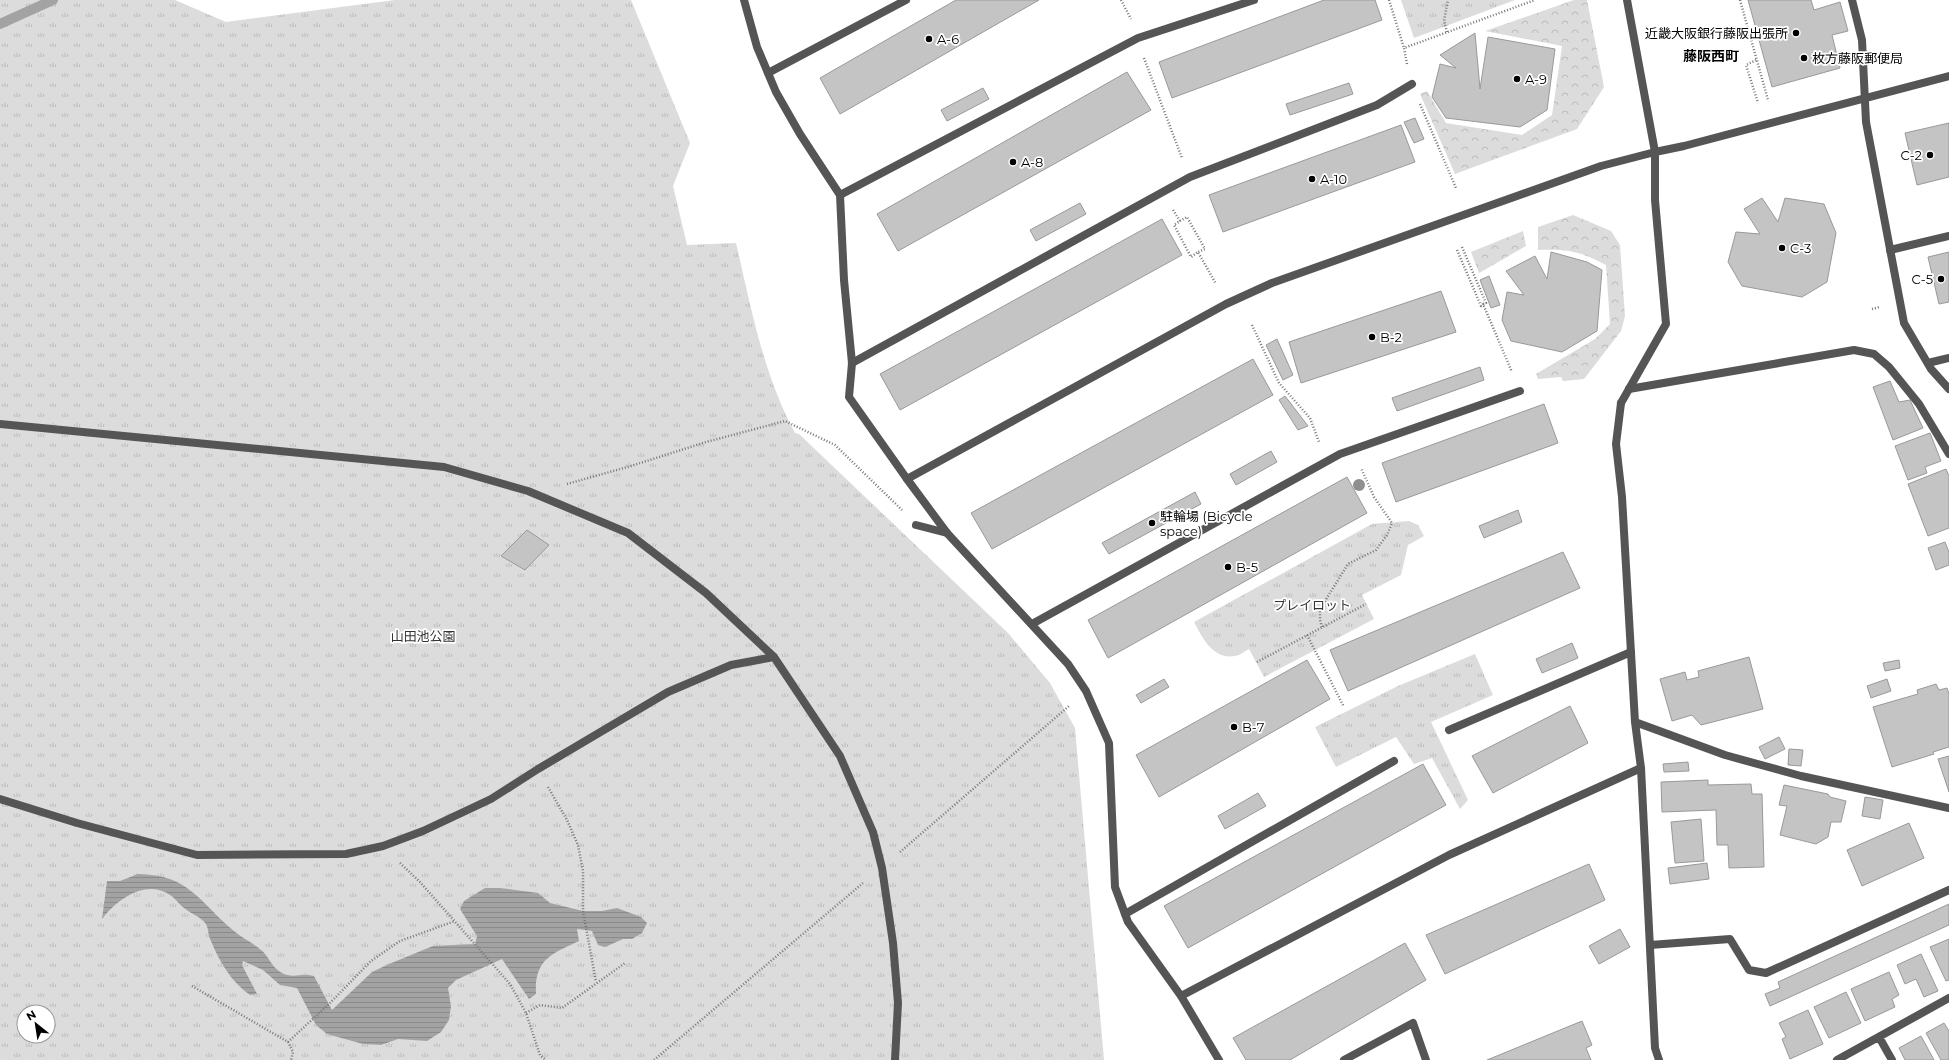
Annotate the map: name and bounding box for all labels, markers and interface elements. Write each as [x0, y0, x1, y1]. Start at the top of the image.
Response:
place label: 近畿大阪銀行藤阪出張所 [1645, 25, 1788, 41]
marker: 近畿大阪銀行藤阪出張所 [1791, 28, 1801, 38]
place label: A-6 [937, 31, 959, 47]
marker: A-6 [924, 34, 934, 44]
district label: 藤阪西町 [1683, 47, 1739, 65]
place label: 枚方藤阪郵便局 [1812, 50, 1903, 66]
marker: 枚方藤阪郵便局 [1799, 53, 1809, 63]
place label: A-9 [1525, 71, 1547, 87]
marker: A-9 [1512, 74, 1522, 84]
place label: C-2 [1901, 147, 1922, 163]
marker: C-2 [1925, 150, 1935, 160]
place label: A-8 [1021, 154, 1043, 170]
marker: A-8 [1008, 157, 1018, 167]
place label: A-10 [1320, 171, 1347, 187]
marker: A-10 [1307, 174, 1317, 184]
place label: C-3 [1790, 240, 1811, 256]
marker: C-3 [1777, 243, 1787, 253]
place label: C-5 [1911, 271, 1933, 287]
marker: C-5 [1936, 274, 1946, 284]
place label: B-2 [1380, 329, 1402, 345]
marker: B-2 [1367, 332, 1377, 342]
place label: 駐輪場 (Bicycle space) [1160, 508, 1253, 539]
marker: 駐輪場 (Bicycle space) [1147, 518, 1157, 528]
place label: B-5 [1236, 559, 1258, 575]
marker: B-5 [1223, 562, 1233, 572]
park label: プレイロット [1273, 597, 1351, 613]
park label: 山田池公園 [390, 628, 456, 644]
place label: B-7 [1242, 719, 1265, 735]
marker: B-7 [1229, 722, 1239, 732]
north arrow [16, 1004, 56, 1044]
text: N [24, 1007, 38, 1024]

